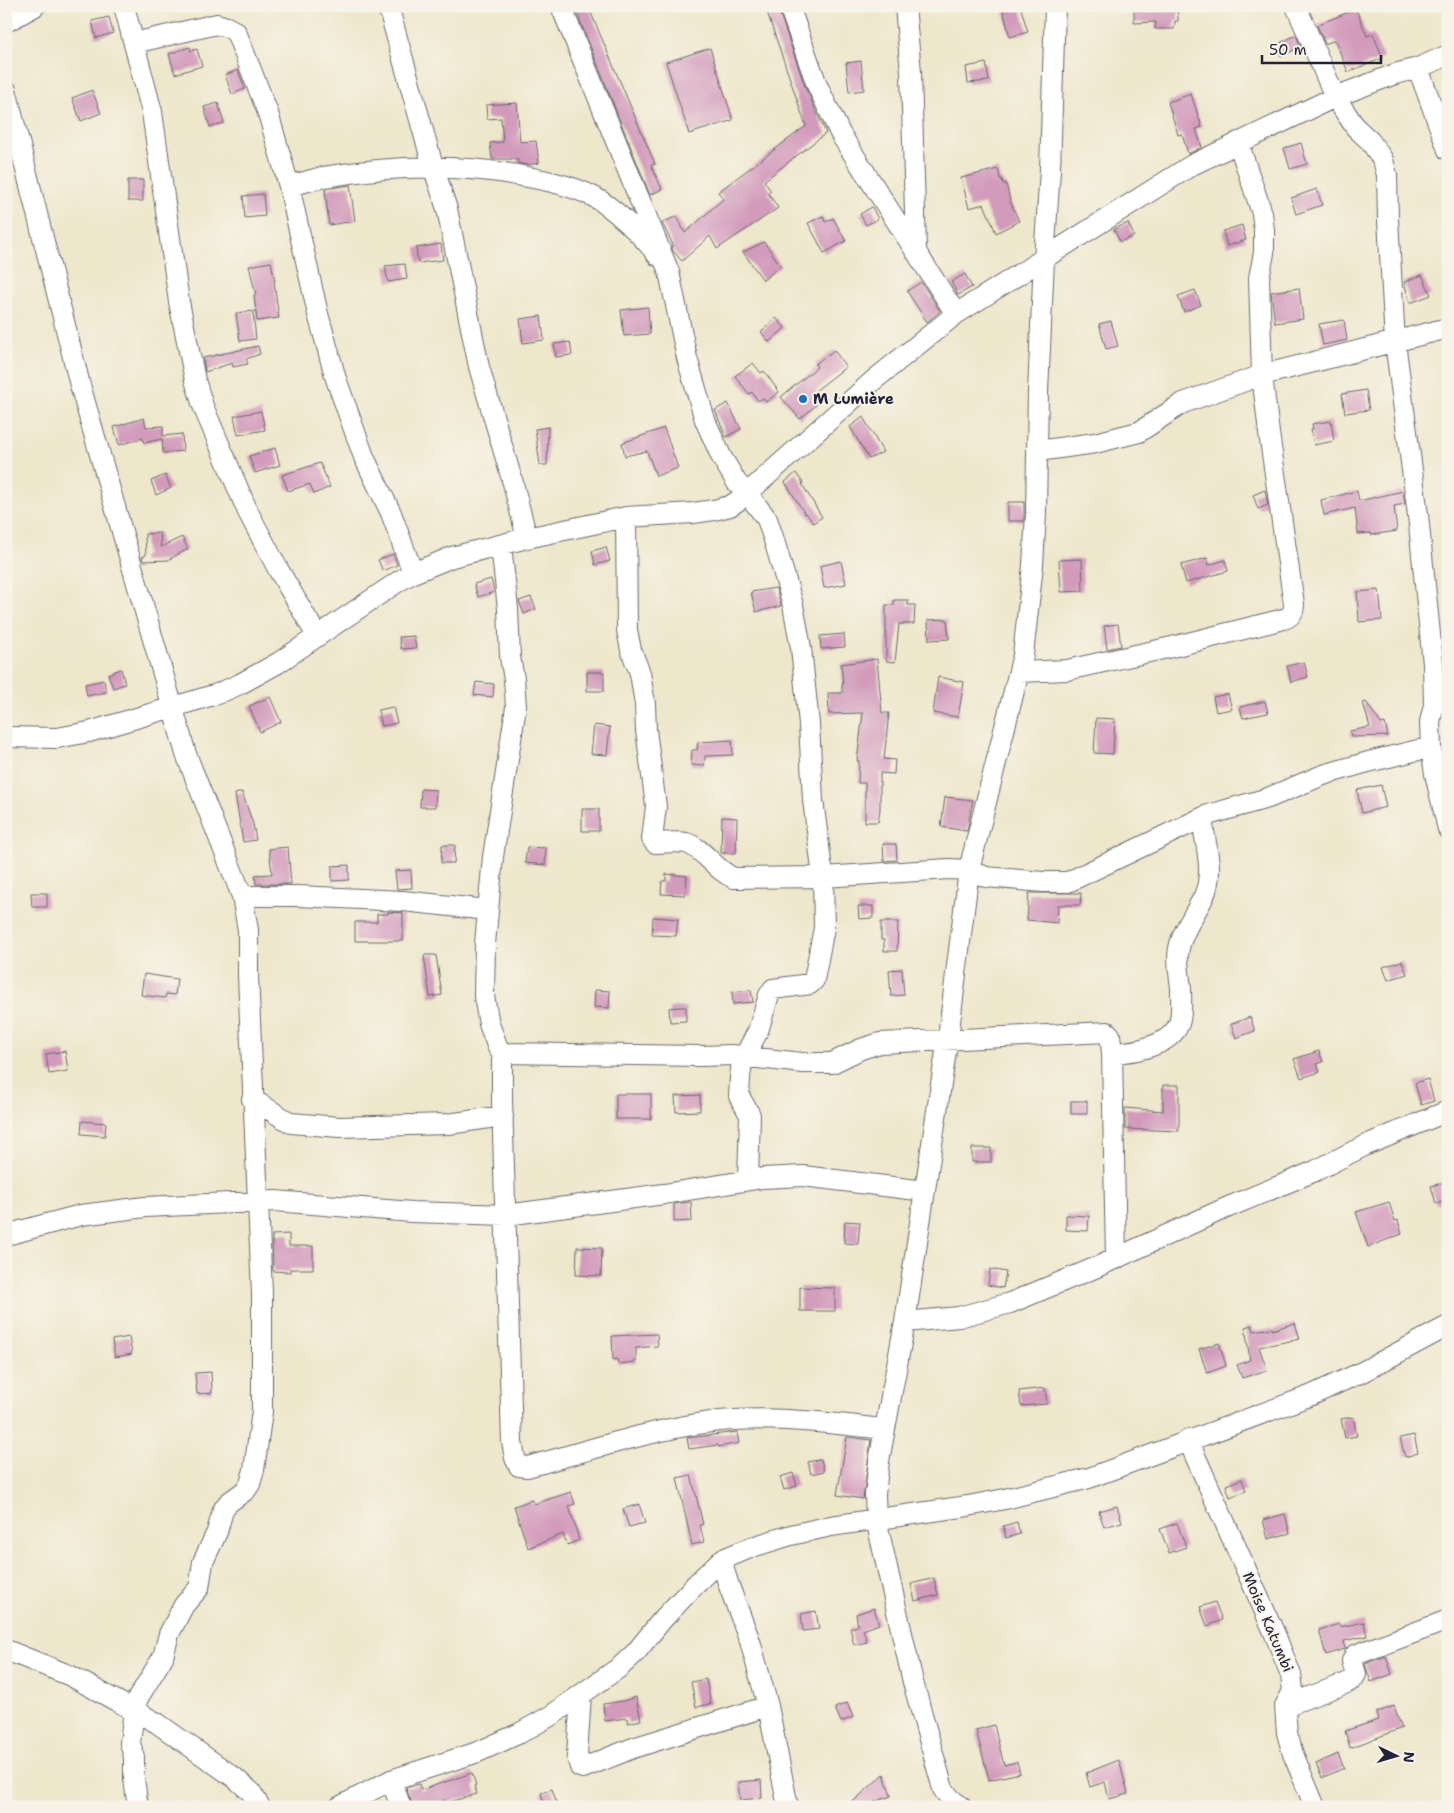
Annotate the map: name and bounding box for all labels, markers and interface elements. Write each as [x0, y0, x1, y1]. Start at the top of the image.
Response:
scale bar [1262, 32, 1380, 64]
text: 50 m [1269, 40, 1307, 60]
place label: M Lumière [813, 389, 894, 409]
marker: M Lumière [797, 393, 809, 405]
street label: Moise Katumbi [1238, 1569, 1298, 1675]
north arrow [1372, 1730, 1422, 1780]
text: N [1400, 1751, 1418, 1763]

